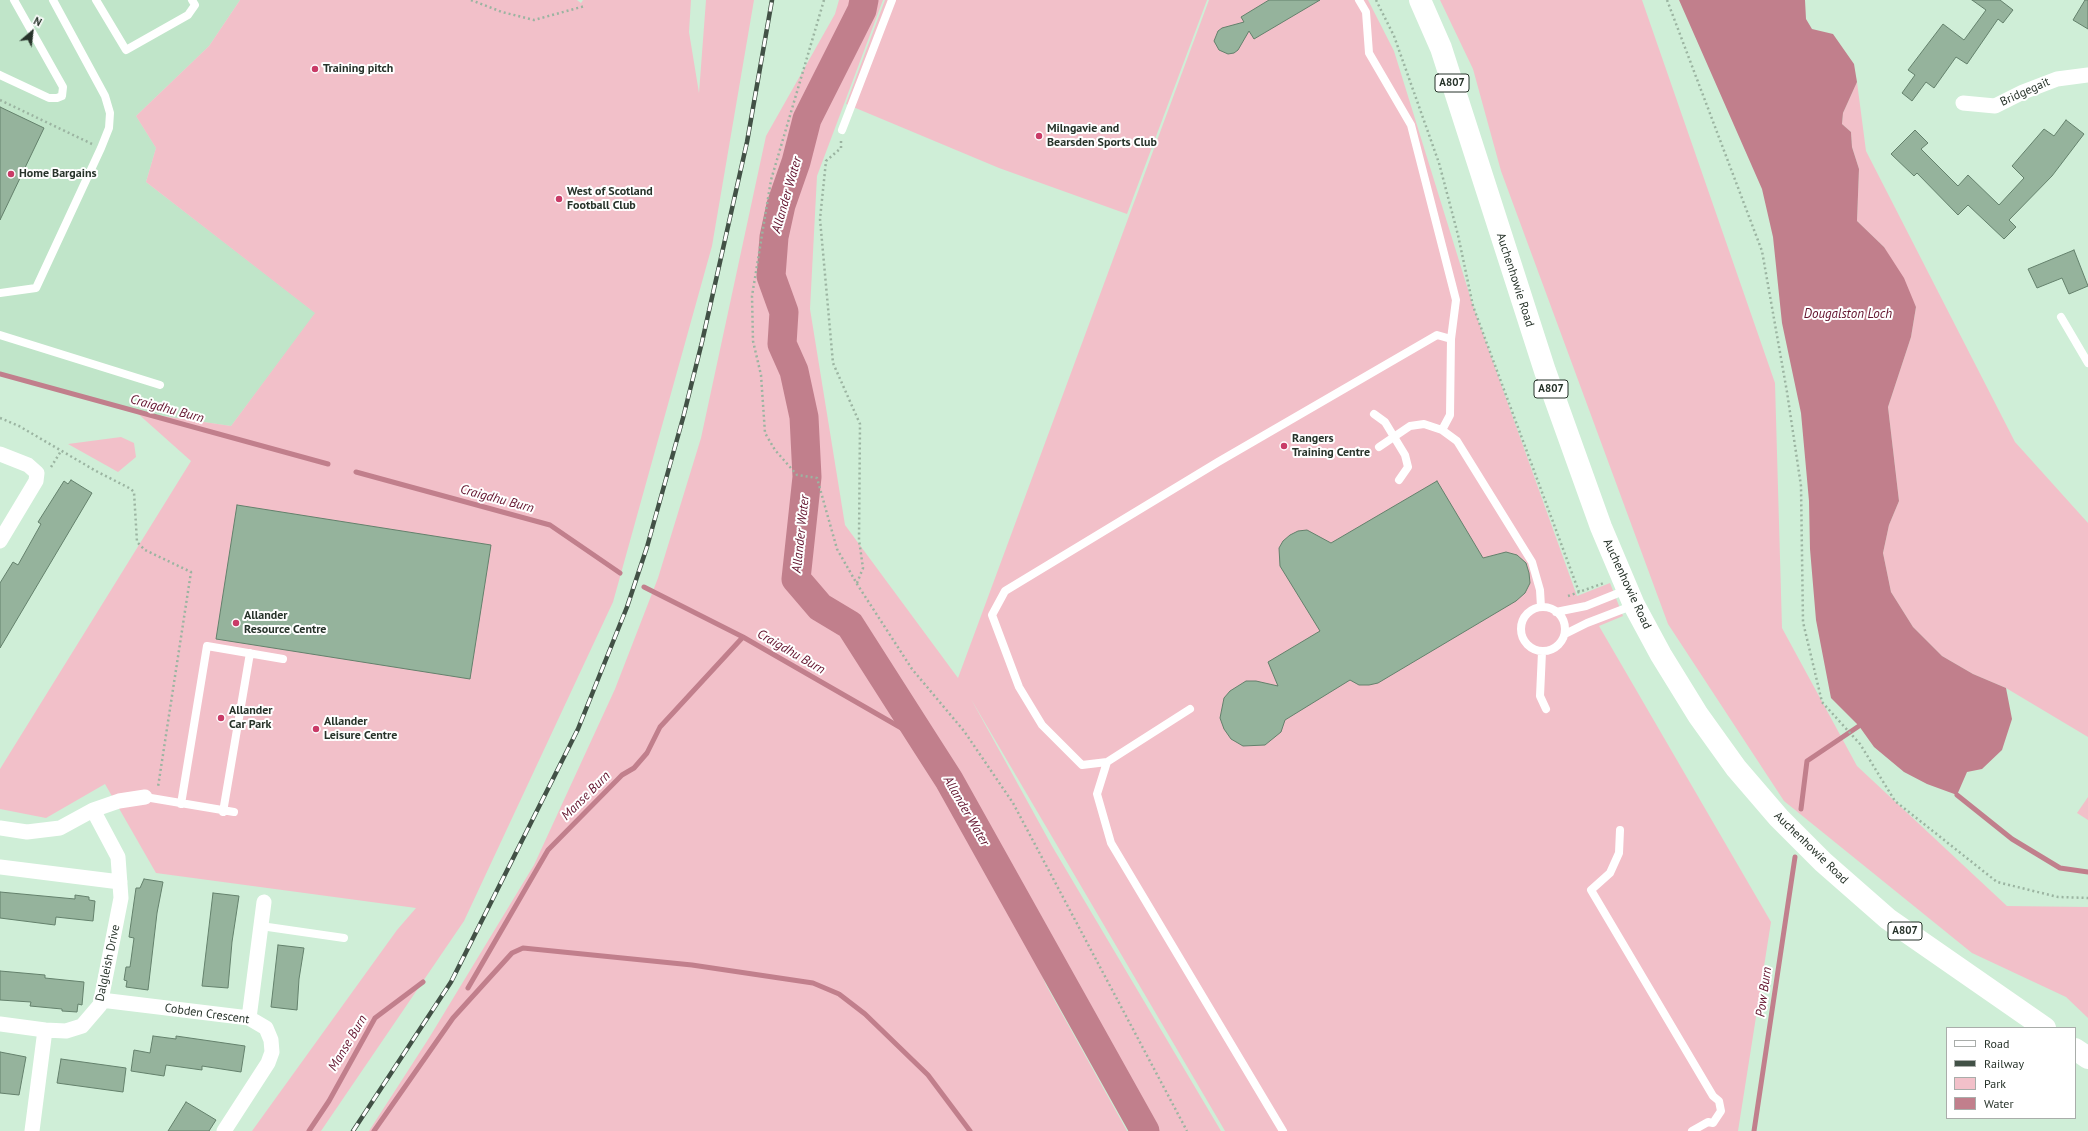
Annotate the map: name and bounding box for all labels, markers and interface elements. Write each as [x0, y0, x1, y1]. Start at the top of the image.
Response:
north arrow [12, 12, 52, 52]
text: N [31, 14, 44, 29]
place label: Training pitch [323, 62, 393, 76]
marker: Training pitch [310, 64, 320, 74]
road number: A807 [1435, 74, 1469, 92]
street label: Bridgegait [1998, 75, 2052, 109]
place label: Milngavie and Bearsden Sports Club [1047, 122, 1157, 150]
marker: Milngavie and Bearsden Sports Club [1034, 131, 1044, 141]
water label: Allander Water [769, 155, 805, 235]
place label: Home Bargains [19, 167, 97, 181]
marker: Home Bargains [6, 169, 16, 179]
place label: West of Scotland Football Club [567, 185, 653, 213]
marker: West of Scotland Football Club [554, 194, 564, 204]
street label: Auchenhowie Road [1493, 231, 1537, 329]
water label: Dougalston Loch [1804, 306, 1892, 322]
road number: A807 [1534, 380, 1568, 398]
water label: Craigdhu Burn [128, 392, 206, 426]
place label: Rangers Training Centre [1292, 432, 1370, 460]
marker: Rangers Training Centre [1279, 441, 1289, 451]
water label: Craigdhu Burn [458, 482, 536, 516]
water label: Allander Water [789, 494, 813, 574]
street label: Auchenhowie Road [1600, 537, 1654, 631]
place label: Allander Resource Centre [244, 609, 326, 637]
marker: Allander Resource Centre [231, 618, 241, 628]
water label: Craigdhu Burn [754, 626, 828, 678]
place label: Allander Car Park [229, 704, 273, 732]
marker: Allander Car Park [216, 713, 226, 723]
place label: Allander Leisure Centre [324, 715, 397, 743]
marker: Allander Leisure Centre [311, 724, 321, 734]
water label: Manse Burn [558, 768, 614, 824]
water label: Allander Water [940, 773, 992, 849]
street label: Auchenhowie Road [1771, 809, 1851, 887]
road number: A807 [1888, 922, 1922, 940]
street label: Dalgleish Drive [93, 923, 123, 1003]
water label: Pow Burn [1753, 966, 1775, 1018]
street label: Cobden Crescent [164, 1001, 250, 1027]
water label: Manse Burn [325, 1012, 371, 1074]
legend [1946, 1027, 2076, 1119]
text: Road [1984, 1036, 2009, 1051]
text: Railway [1984, 1056, 2024, 1071]
text: Park [1984, 1076, 2006, 1091]
text: Water [1984, 1096, 2014, 1111]

